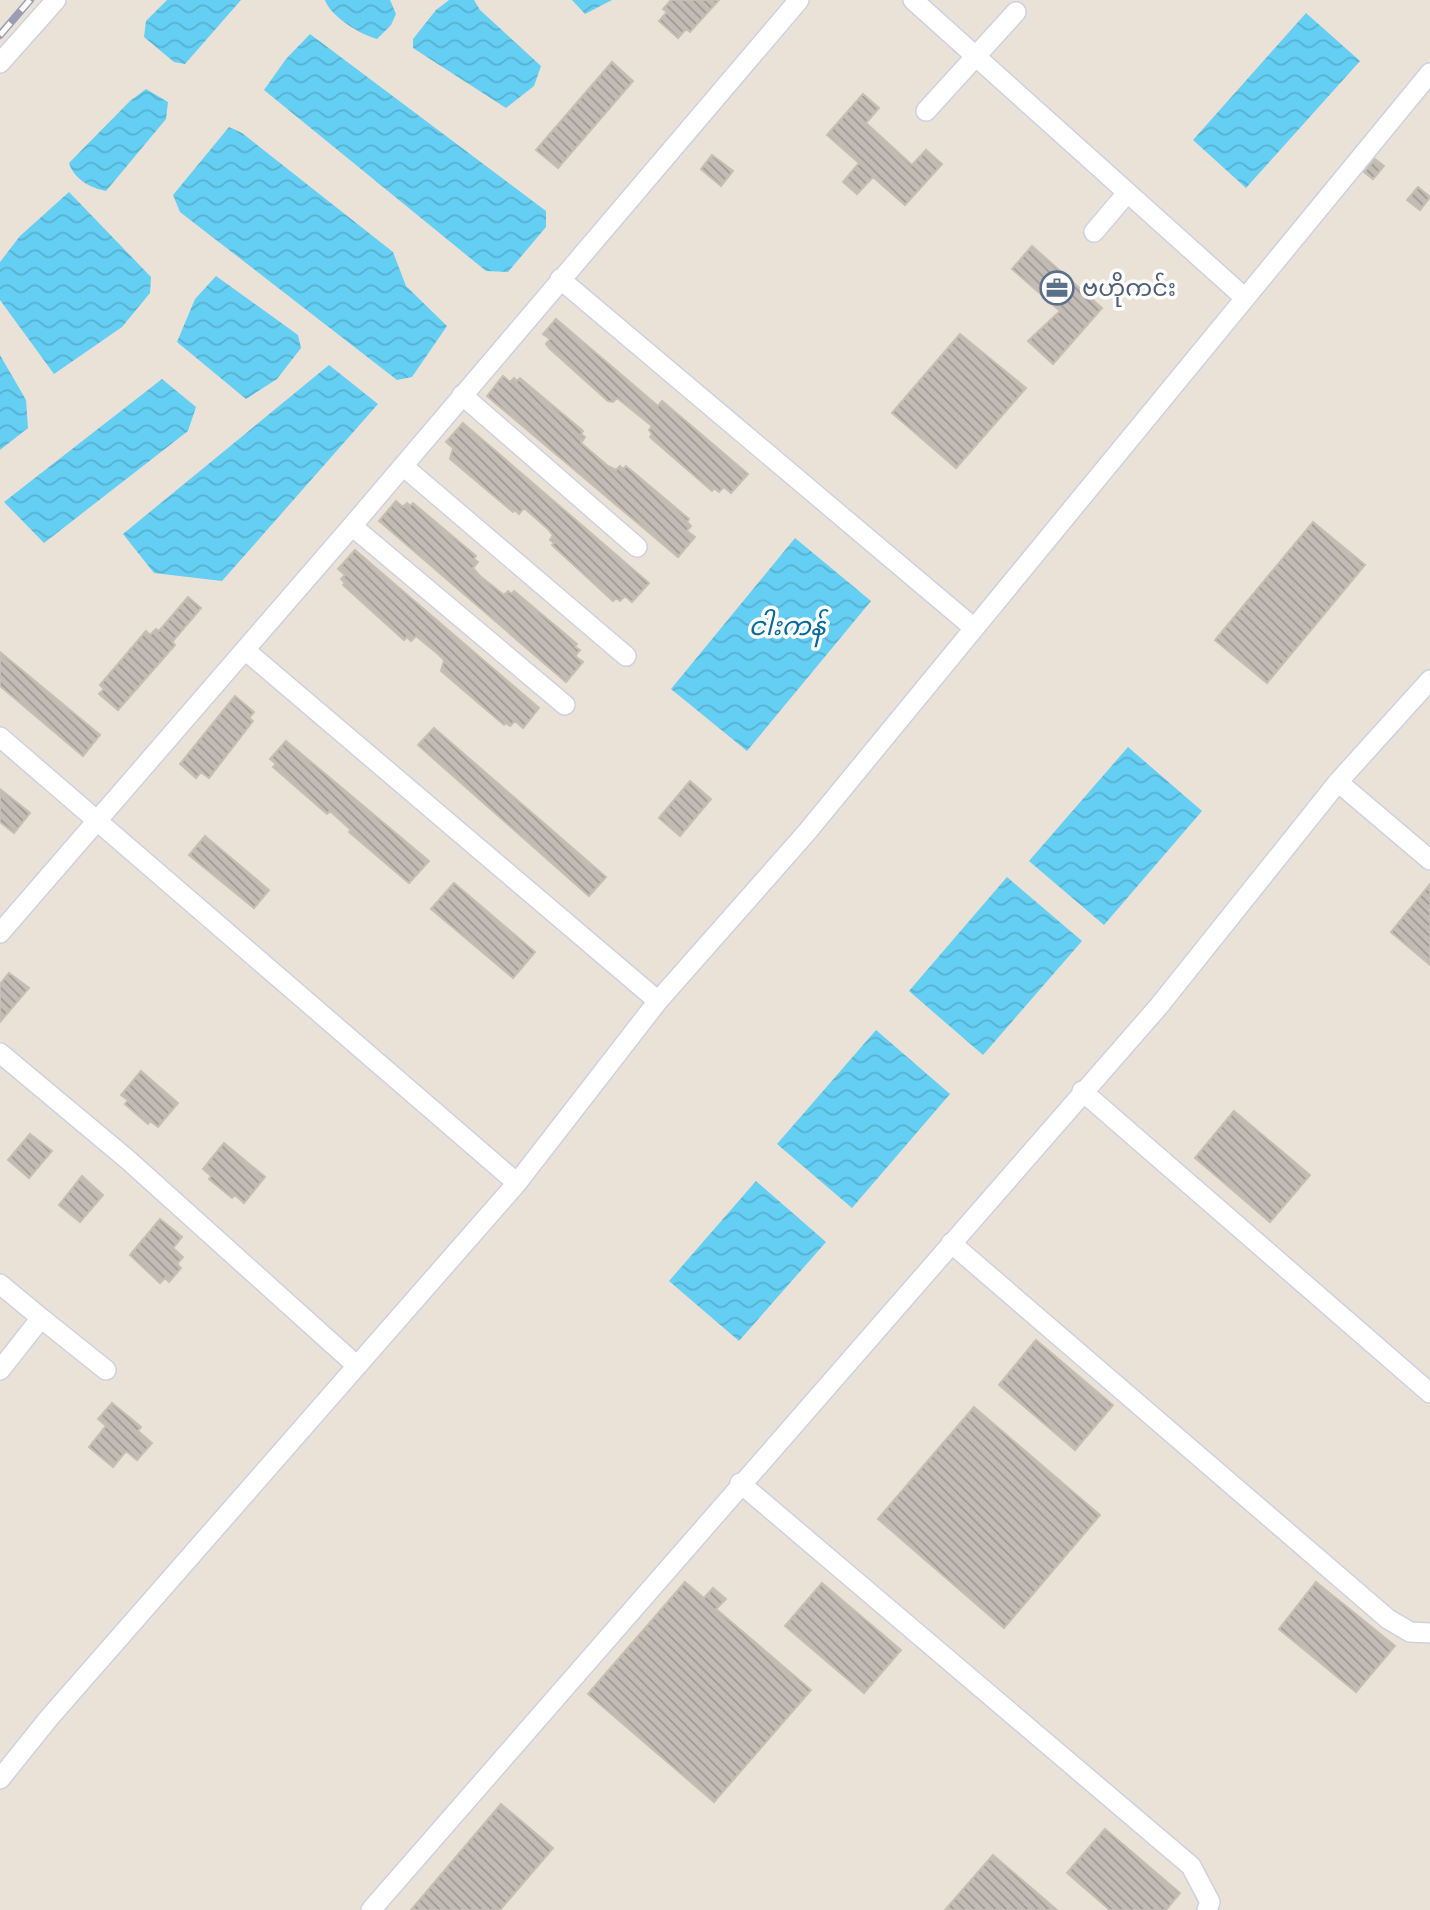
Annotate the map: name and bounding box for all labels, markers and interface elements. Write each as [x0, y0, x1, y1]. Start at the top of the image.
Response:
office icon: ဗဟိုကင်း [1038, 269, 1076, 307]
place label: ဗဟိုကင်း [1082, 272, 1176, 307]
water label: ငါးကန် [749, 608, 830, 648]

